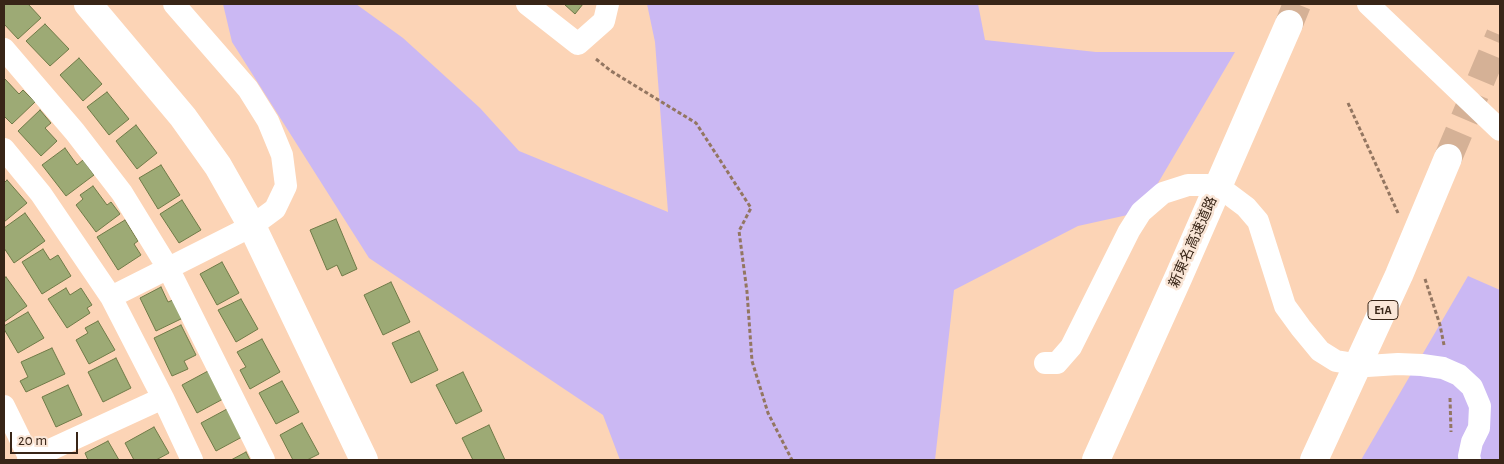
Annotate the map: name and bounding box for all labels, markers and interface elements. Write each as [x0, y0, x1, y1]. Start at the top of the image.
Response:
street label: 新東名高速道路 [1165, 194, 1221, 290]
road number: E1A [1368, 300, 1398, 320]
scale bar [12, 422, 80, 454]
text: 20 m [18, 433, 47, 448]

